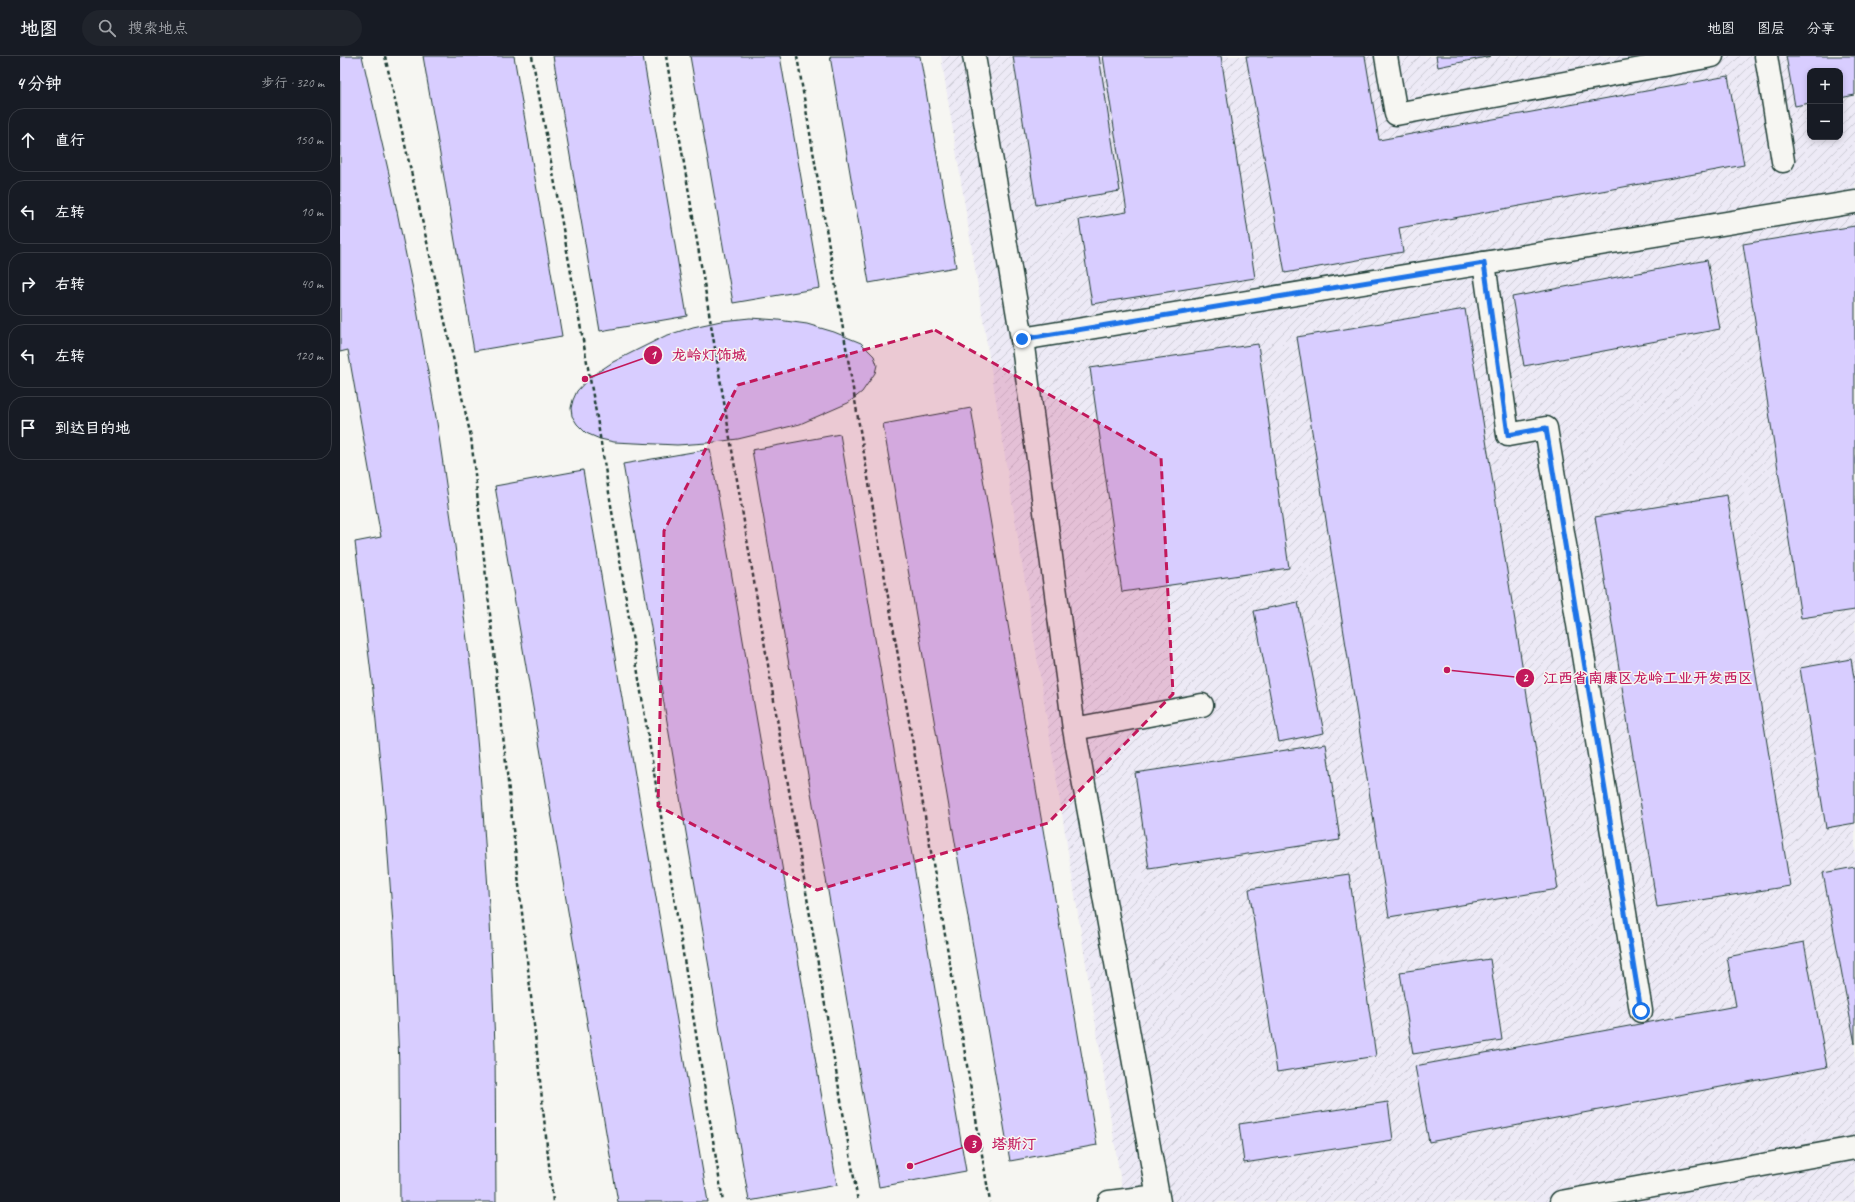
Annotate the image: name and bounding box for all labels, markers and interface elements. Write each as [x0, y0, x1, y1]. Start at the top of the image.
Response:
search box [82, 10, 362, 46]
text: 地图 [20, 17, 58, 41]
icon: search [96, 17, 118, 39]
text: 搜索地点 [128, 19, 188, 38]
text: 地图 [1707, 20, 1735, 37]
text: 图层 [1757, 20, 1785, 37]
text: 分享 [1807, 20, 1835, 37]
map controls [1807, 68, 1843, 140]
button: + [1807, 68, 1843, 104]
text: 4 分钟 [16, 73, 62, 94]
text: 步行 · 320 m [261, 75, 324, 91]
button: − [1807, 104, 1843, 140]
icon: ahead [17, 129, 39, 151]
text: 直行 [55, 131, 85, 150]
text: 150 m [295, 132, 323, 148]
icon: left [17, 201, 39, 223]
text: 左转 [55, 203, 85, 222]
text: 10 m [301, 204, 323, 220]
icon: right [17, 273, 39, 295]
text: 右转 [55, 275, 85, 294]
text: 40 m [301, 276, 323, 292]
route end [1013, 330, 1031, 348]
callout: 龙岭灯饰城 [643, 342, 754, 369]
icon: left [17, 345, 39, 367]
text: 龙岭灯饰城 [671, 346, 747, 365]
text: 左转 [55, 347, 85, 366]
text: 1 [650, 347, 657, 363]
text: 120 m [295, 348, 323, 364]
icon: arrive [17, 417, 39, 439]
text: 到达目的地 [55, 419, 130, 438]
callout: 江西省南康区龙岭工业开发西区 [1515, 664, 1761, 691]
text: 江西省南康区龙岭工业开发西区 [1543, 669, 1753, 688]
text: 2 [1522, 670, 1529, 686]
route start [1632, 1002, 1650, 1020]
callout: 塔斯汀 [963, 1130, 1044, 1157]
text: 塔斯汀 [991, 1135, 1037, 1154]
text: 3 [970, 1136, 977, 1152]

